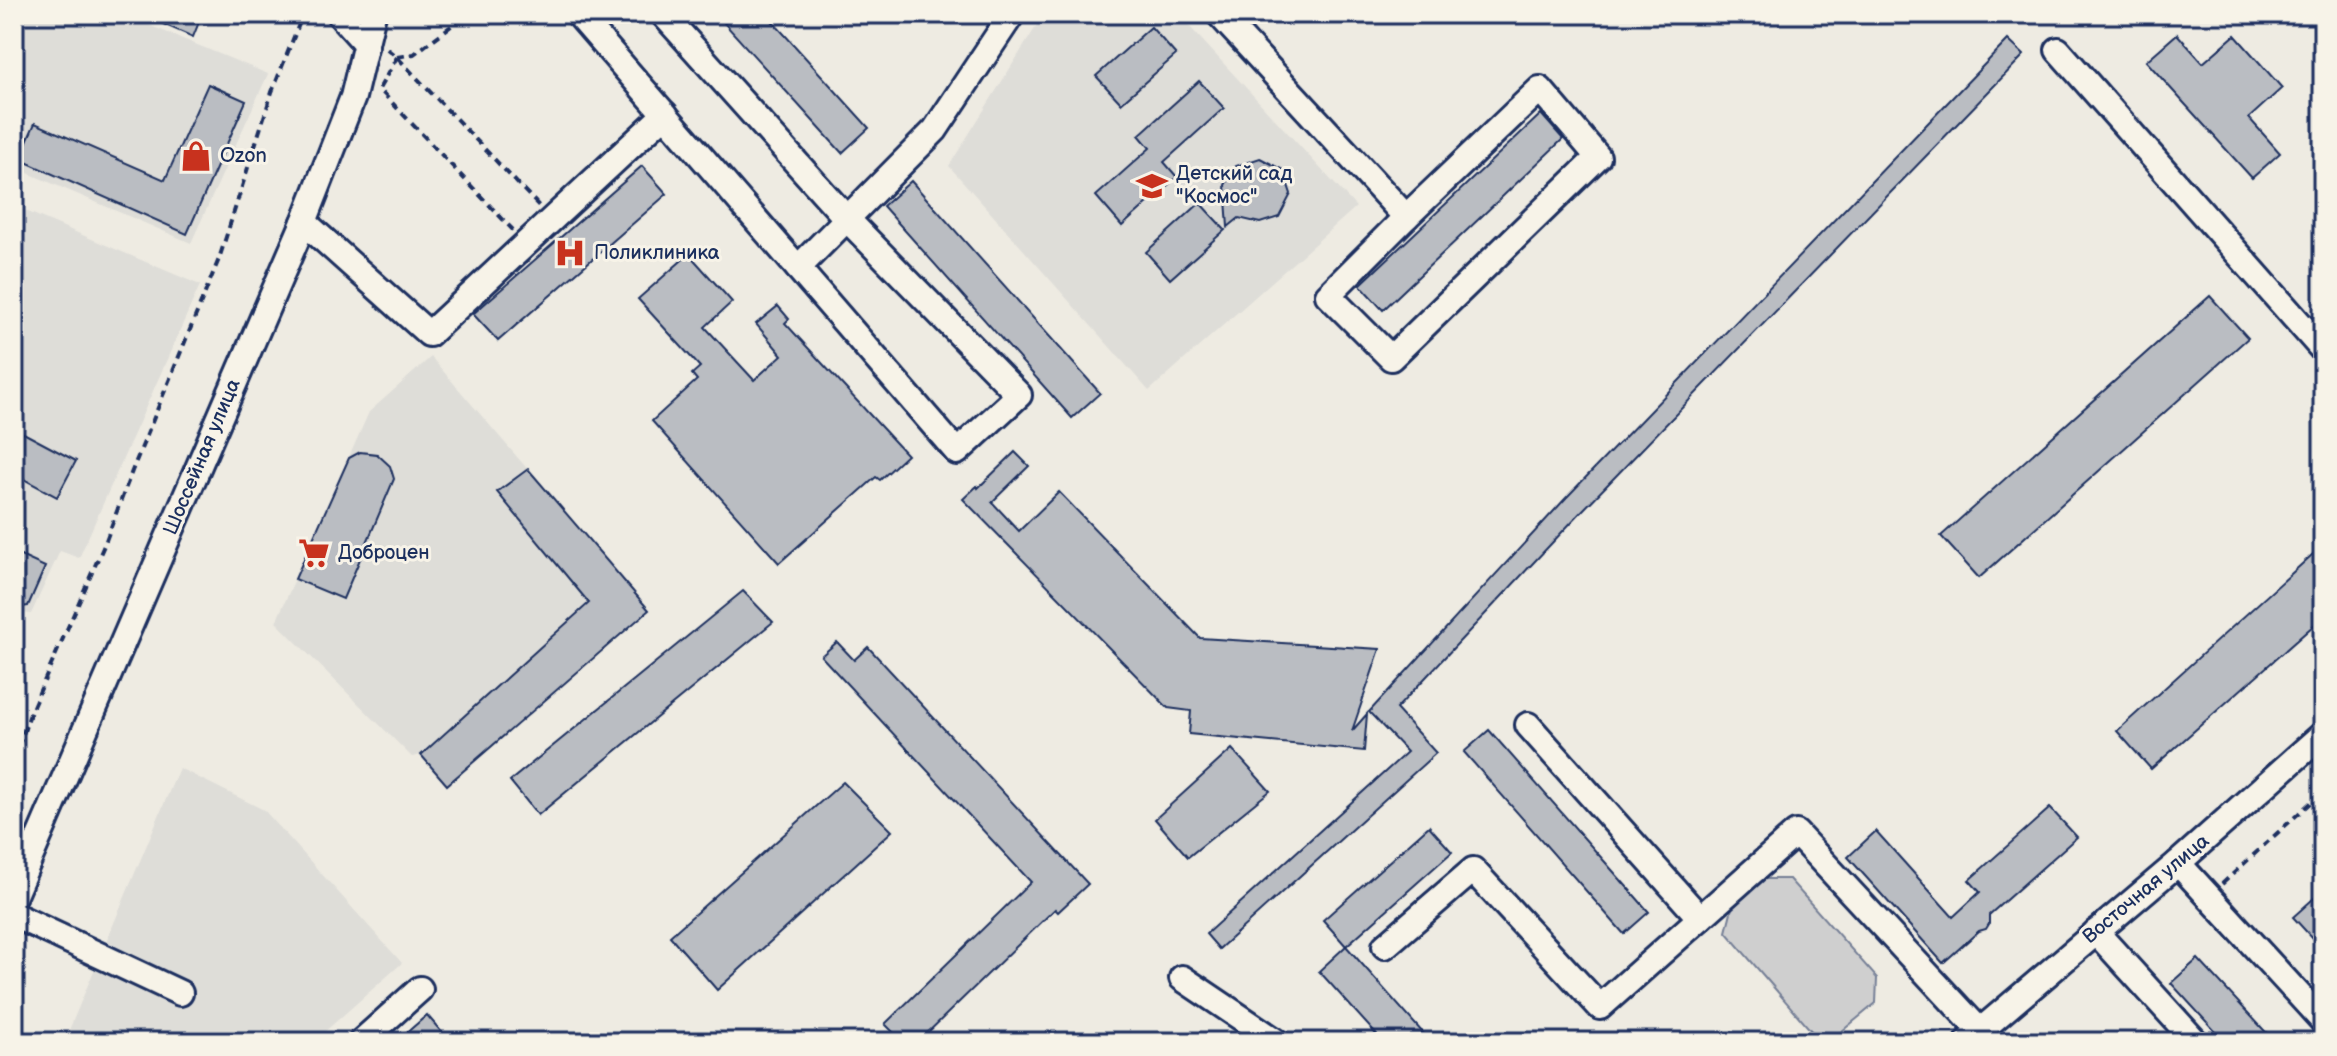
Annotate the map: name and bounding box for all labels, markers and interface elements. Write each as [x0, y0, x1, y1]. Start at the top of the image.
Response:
shop icon: Ozon [179, 139, 213, 173]
place label: Ozon [220, 144, 267, 168]
place label: Детский сад "Космос" [1176, 162, 1292, 209]
school or university icon: Детский сад "Космос" [1135, 169, 1169, 203]
hospital icon: Поликлиника [553, 236, 587, 270]
place label: Поликлиника [594, 241, 720, 265]
street label: Шоссейная улица [158, 375, 246, 539]
supermarket icon: Доброцен [297, 536, 331, 570]
place label: Доброцен [338, 541, 430, 565]
street label: Восточная улица [2078, 829, 2214, 949]

